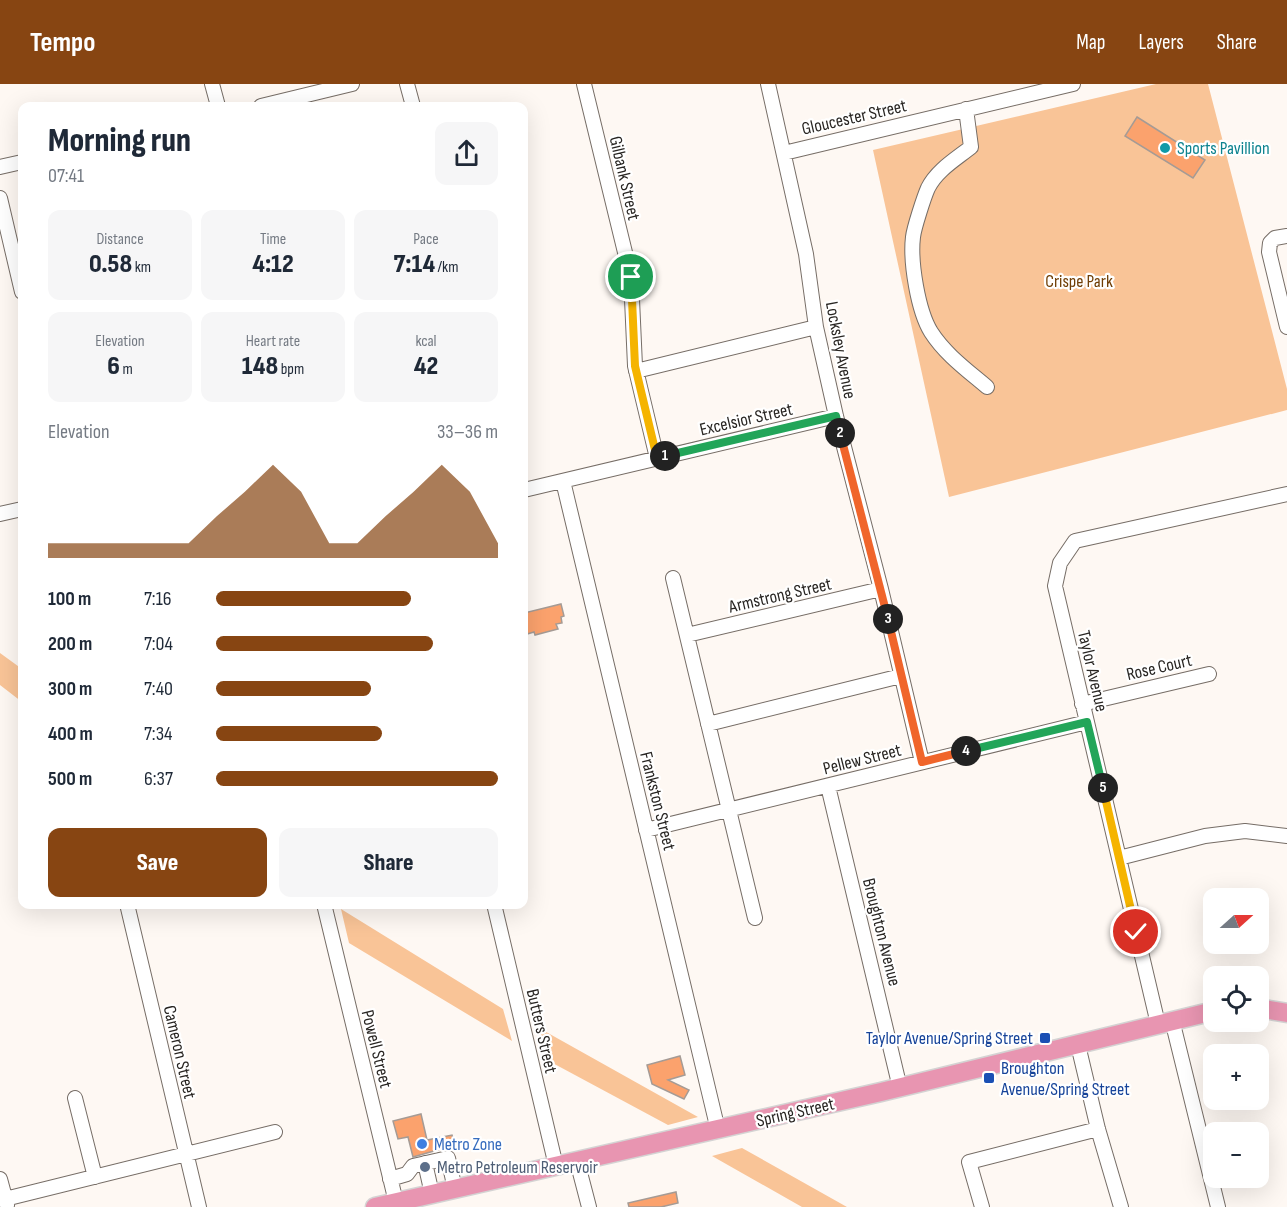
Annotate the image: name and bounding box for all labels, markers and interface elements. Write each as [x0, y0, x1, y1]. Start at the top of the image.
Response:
text: Tempo [30, 26, 95, 59]
text: Map [1076, 30, 1105, 55]
text: Layers [1138, 30, 1184, 55]
text: Share [1217, 30, 1257, 55]
street label: Gloucester Street [800, 95, 909, 140]
text: Morning run [48, 121, 191, 161]
button: share [435, 122, 498, 185]
street label: Gilbank Street [605, 134, 644, 223]
place label: Sports Pavillion [1177, 138, 1270, 159]
marker: Sports Pavillion [1158, 141, 1172, 155]
text: 07:41 [48, 164, 84, 188]
text: Distance [96, 230, 144, 249]
text: Time [260, 230, 286, 249]
text: Pace [413, 230, 439, 249]
text: 0.58 [89, 249, 132, 280]
text: 4:12 [252, 249, 294, 280]
text: 7:14 [394, 249, 435, 280]
pin [605, 251, 656, 302]
text: km [132, 258, 151, 277]
text: /km [435, 258, 458, 277]
icon: arrive [614, 260, 647, 293]
park label: Crispe Park [1045, 271, 1113, 292]
street label: Locksley Avenue [821, 300, 860, 400]
text: Elevation [95, 332, 145, 351]
text: Heart rate [246, 332, 300, 351]
text: kcal [415, 332, 437, 351]
text: 6 [107, 351, 120, 382]
text: 148 [242, 351, 278, 382]
text: 42 [414, 351, 438, 382]
text: m [120, 360, 133, 379]
text: bpm [278, 360, 304, 379]
street label: Excelsior Street [698, 398, 795, 440]
pin: 2 [825, 418, 855, 448]
text: Elevation [48, 420, 110, 444]
text: 33–36 m [437, 420, 498, 444]
text: 2 [836, 423, 844, 442]
pin: 1 [650, 441, 680, 471]
text: 1 [662, 446, 668, 465]
street label: Armstrong Street [726, 573, 834, 618]
text: 100 m [48, 587, 91, 611]
text: 7:16 [144, 587, 171, 611]
pin: 3 [873, 604, 903, 634]
text: 3 [884, 609, 892, 628]
street label: Taylor Avenue [1073, 628, 1112, 714]
text: 200 m [48, 632, 92, 656]
text: 7:04 [144, 632, 173, 656]
street label: Rose Court [1124, 650, 1194, 685]
text: 300 m [48, 677, 92, 701]
text: 7:40 [144, 677, 173, 701]
text: 400 m [48, 722, 93, 746]
text: 7:34 [144, 722, 172, 746]
pin: 4 [951, 736, 981, 766]
street label: Pellew Street [821, 740, 904, 779]
text: 4 [962, 741, 970, 760]
street label: Frankston Street [635, 750, 680, 853]
text: 500 m [48, 767, 92, 791]
text: 6:37 [144, 767, 173, 791]
pin: 5 [1088, 773, 1118, 803]
text: 5 [1099, 778, 1107, 797]
button: Save [48, 828, 267, 897]
button: Share [279, 828, 498, 897]
street label: Broughton Avenue [858, 876, 905, 988]
north arrow [1203, 888, 1269, 954]
map controls [1203, 888, 1269, 1188]
pin [1110, 906, 1161, 957]
icon: check [1119, 915, 1152, 948]
button: locate [1203, 966, 1269, 1032]
street label: Butters Street [522, 987, 562, 1076]
street label: Cameron Street [159, 1003, 201, 1101]
street label: Powell Street [357, 1008, 396, 1091]
place label: Taylor Avenue/Spring Street [866, 1028, 1033, 1049]
marker: Taylor Avenue/Spring Street [1038, 1031, 1052, 1045]
button: + [1203, 1044, 1269, 1110]
place label: Broughton Avenue/Spring Street [1000, 1058, 1130, 1100]
marker: Broughton Avenue/Spring Street [982, 1071, 996, 1085]
street label: Spring Street [754, 1093, 837, 1132]
button: − [1203, 1122, 1269, 1188]
place label: Metro Zone [434, 1134, 502, 1155]
marker: Metro Zone [415, 1137, 429, 1151]
place label: Metro Petroleum Reservoir [437, 1157, 598, 1178]
marker: Metro Petroleum Reservoir [418, 1160, 432, 1174]

